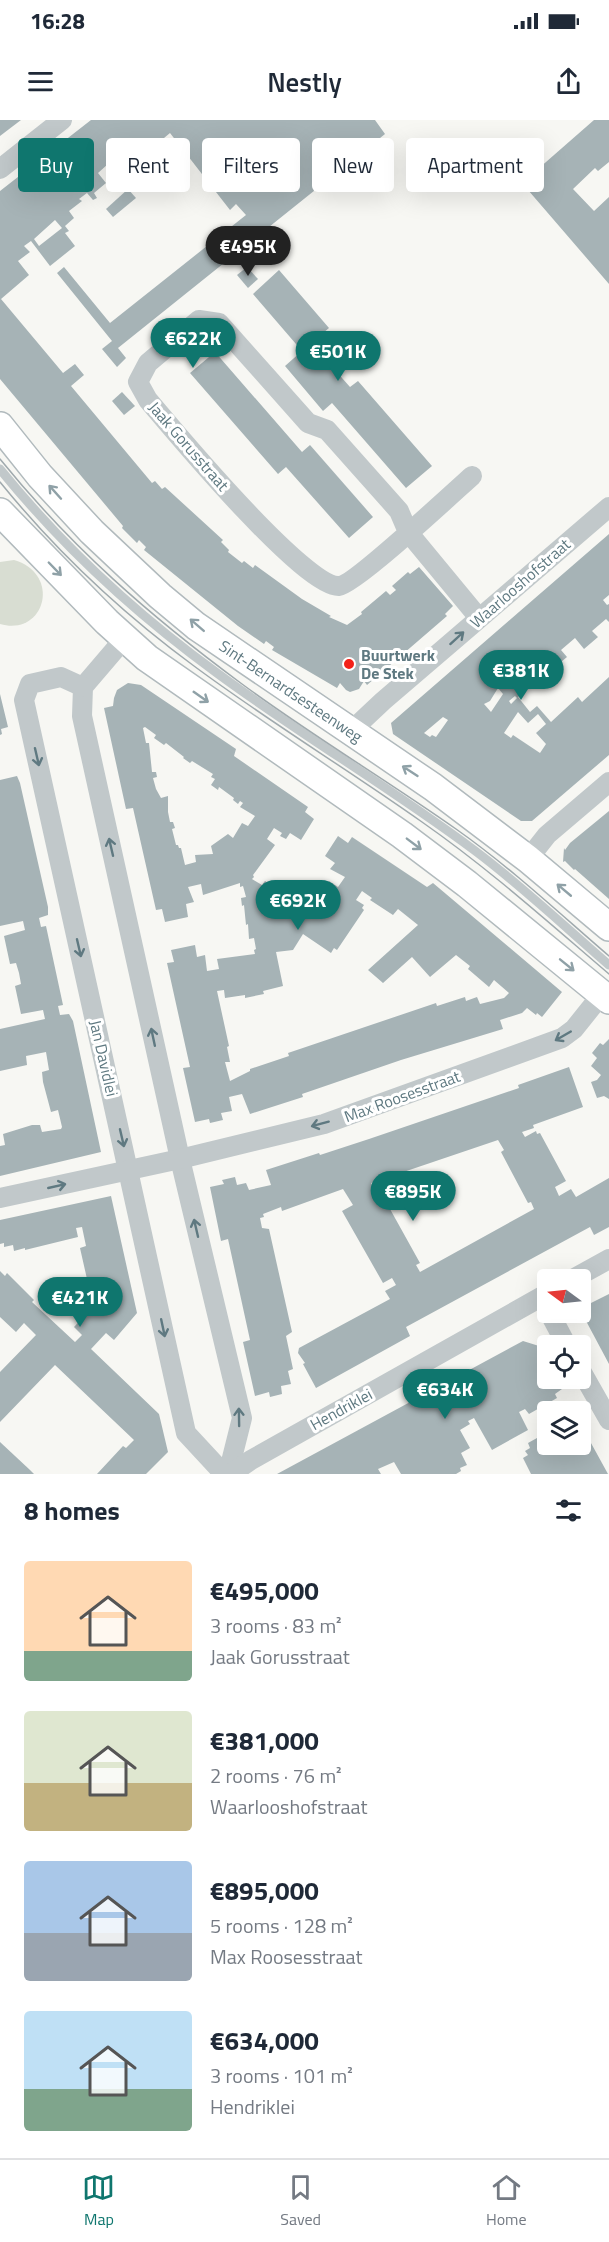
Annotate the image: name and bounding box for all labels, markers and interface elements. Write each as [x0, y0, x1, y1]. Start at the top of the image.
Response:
text: 16:28 [30, 4, 85, 38]
text: Nestly [267, 61, 342, 102]
icon: menu [24, 65, 57, 98]
icon: share [552, 65, 585, 98]
chip: Buy [18, 138, 94, 192]
chip: Rent [106, 138, 190, 192]
chip: Filters [202, 138, 300, 192]
chip: New [312, 138, 394, 192]
chip: Apartment [406, 138, 544, 192]
pin: €495K [206, 226, 290, 277]
text: €495K [220, 230, 276, 261]
pin: €622K [151, 318, 235, 369]
text: €622K [165, 322, 221, 353]
pin: €501K [296, 331, 380, 382]
text: €501K [310, 335, 366, 366]
street label: Jaak Gorusstraat [143, 396, 235, 496]
one-way arrow [48, 485, 62, 500]
street label: Waarlooshofstraat [465, 532, 576, 633]
one-way arrow [47, 562, 62, 577]
one-way arrow [190, 618, 205, 632]
one-way arrow [449, 631, 464, 645]
street label: Sint-Bernardsesteenweg [214, 634, 368, 748]
place label: Buurtwerk De Stek [361, 643, 436, 685]
pin: €381K [479, 650, 563, 701]
text: €381K [493, 654, 549, 685]
marker: Buurtwerk De Stek [342, 657, 356, 671]
one-way arrow [193, 691, 209, 703]
one-way arrow [31, 747, 43, 766]
one-way arrow [402, 765, 418, 777]
one-way arrow [405, 837, 421, 850]
one-way arrow [105, 838, 117, 857]
pin: €692K [256, 880, 340, 931]
one-way arrow [556, 883, 572, 896]
text: €692K [270, 884, 326, 915]
one-way arrow [74, 937, 85, 957]
one-way arrow [558, 958, 574, 971]
street label: Jan Davidlei [84, 1017, 124, 1099]
one-way arrow [147, 1028, 159, 1047]
one-way arrow [554, 1031, 572, 1042]
street label: Max Roosesstraat [341, 1064, 464, 1128]
one-way arrow [311, 1119, 330, 1130]
one-way arrow [116, 1128, 128, 1147]
pin: €895K [371, 1171, 455, 1222]
text: €895K [385, 1175, 441, 1206]
one-way arrow [47, 1179, 66, 1191]
one-way arrow [190, 1218, 202, 1237]
north arrow [537, 1269, 591, 1323]
map controls [537, 1269, 591, 1455]
pin: €421K [38, 1277, 122, 1328]
text: €421K [52, 1281, 108, 1312]
one-way arrow [158, 1318, 169, 1338]
button: locate [537, 1335, 591, 1389]
pin: €634K [403, 1369, 487, 1420]
text: €634K [417, 1373, 473, 1404]
street label: Hendriklei [306, 1382, 376, 1436]
button: layers [537, 1401, 591, 1455]
one-way arrow [233, 1408, 245, 1427]
text: 8 homes [24, 1491, 120, 1530]
icon: filters [552, 1494, 585, 1527]
text: €495,000 [210, 1571, 319, 1610]
icon: home [72, 1585, 144, 1657]
text: 3 rooms · 83 m² [210, 1610, 342, 1641]
text: Jaak Gorusstraat [210, 1641, 350, 1672]
text: €381,000 [210, 1721, 319, 1760]
icon: home [72, 1735, 144, 1807]
text: 2 rooms · 76 m² [210, 1760, 342, 1791]
text: Waarlooshofstraat [210, 1791, 368, 1822]
text: €895,000 [210, 1871, 319, 1910]
icon: home [72, 1885, 144, 1957]
text: 5 rooms · 128 m² [210, 1910, 353, 1941]
text: Max Roosesstraat [210, 1941, 363, 1972]
text: €634,000 [210, 2021, 319, 2060]
icon: home [72, 2035, 144, 2107]
text: 3 rooms · 101 m² [210, 2060, 353, 2091]
text: Hendriklei [210, 2091, 295, 2122]
tab: Map [82, 2171, 115, 2231]
tab: Saved [280, 2171, 321, 2231]
tab: Home [486, 2171, 527, 2231]

